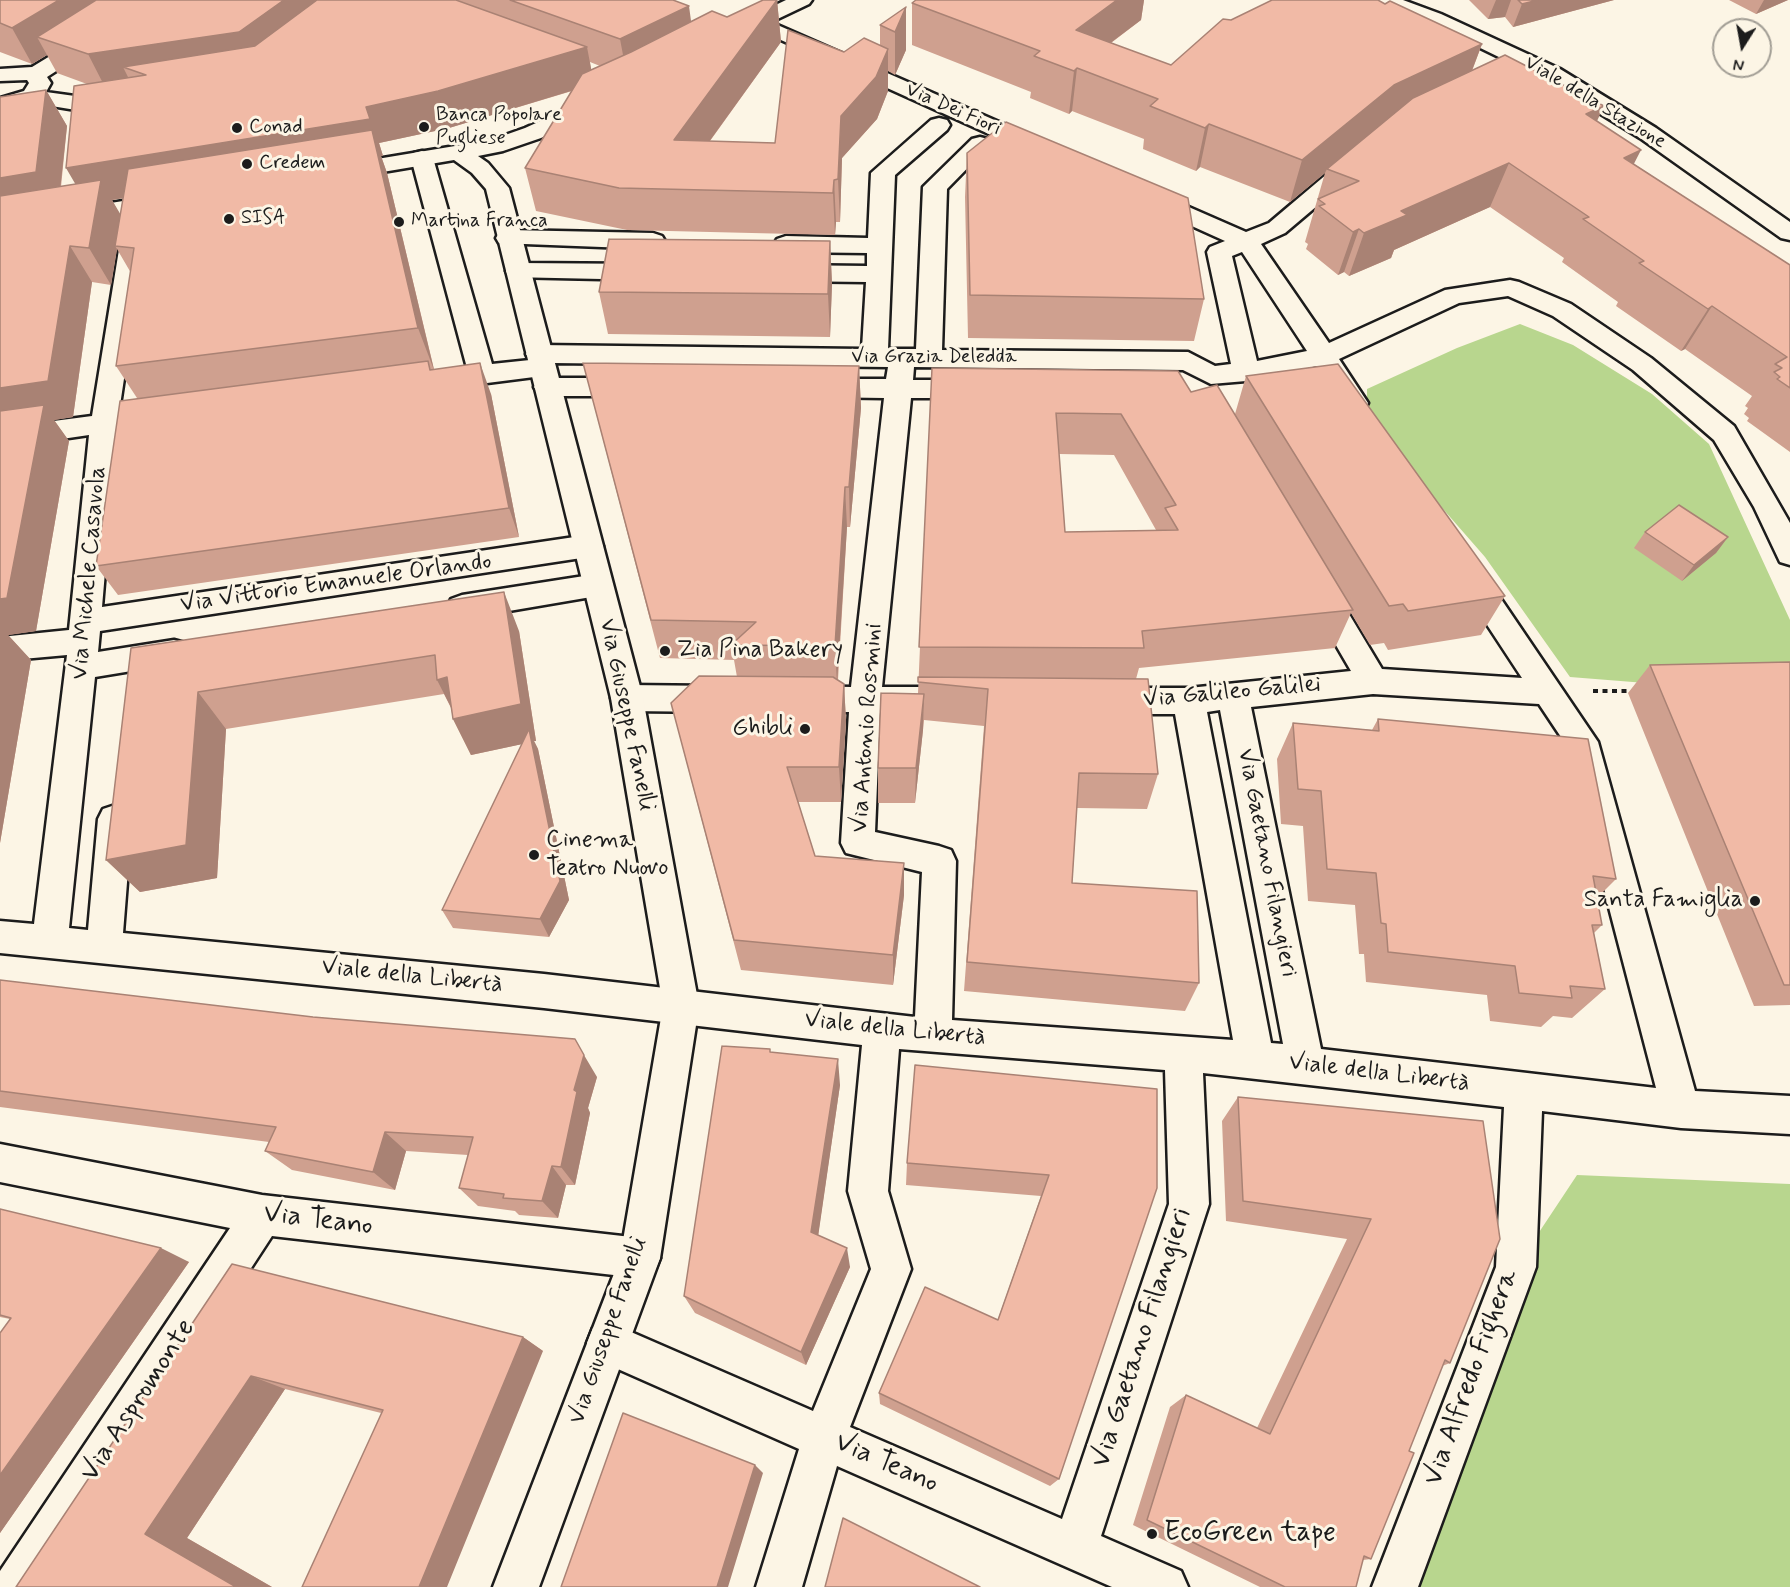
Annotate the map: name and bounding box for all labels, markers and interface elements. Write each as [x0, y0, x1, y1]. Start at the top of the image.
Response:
north arrow [1712, 18, 1772, 78]
street label: Viale della Stazione [1520, 51, 1670, 155]
text: N [1732, 53, 1746, 76]
street label: Via Dei Fiori [902, 78, 1004, 142]
place label: Banca Popolare Pugliese [436, 104, 562, 151]
place label: Conad [249, 116, 303, 140]
marker: Banca Popolare Pugliese [417, 120, 431, 134]
marker: Conad [230, 121, 244, 135]
place label: Credem [259, 152, 325, 176]
marker: Credem [240, 157, 254, 171]
place label: SISA [241, 207, 285, 231]
place label: Martina Franca [411, 210, 548, 234]
marker: SISA [222, 212, 236, 226]
marker: Martina Franca [392, 215, 406, 229]
street label: Via Grazia Deledda [851, 346, 1017, 370]
street label: Via Michele Casavola [66, 465, 114, 681]
street label: Via Vittorio Emanuele Orlando [179, 548, 493, 620]
street label: Via Giuseppe Fanelli [592, 616, 660, 814]
street label: Via Antonio Rosmini [846, 622, 890, 834]
place label: Zia Pina Bakery [677, 637, 843, 665]
marker: Zia Pina Bakery [658, 644, 672, 658]
street label: Via Galileo Galilei [1142, 671, 1322, 715]
place label: Ghibli [732, 715, 793, 743]
marker: Ghibli [798, 722, 812, 736]
street label: Via Gaetano Filangieri [1230, 746, 1302, 980]
place label: Cinema Teatro Nuovo [546, 827, 669, 883]
marker: Cinema Teatro Nuovo [527, 848, 541, 862]
place label: Santa Famiglia [1584, 887, 1743, 915]
marker: Santa Famiglia [1748, 894, 1762, 908]
street label: Viale della Libertà [320, 953, 504, 1001]
street label: Viale della Libertà [803, 1006, 987, 1054]
street label: Viale della Libertà [1287, 1049, 1471, 1099]
street label: Via Teano [261, 1198, 375, 1244]
street label: Via Gaetano Filangieri [1085, 1204, 1201, 1472]
street label: Via Giuseppe Fanelli [563, 1234, 655, 1428]
street label: Via Alfredo Fighera [1417, 1265, 1527, 1491]
street label: Via Aspromonte [74, 1314, 204, 1488]
street label: Via Teano [829, 1426, 943, 1502]
place label: EcoGreen tape [1164, 1517, 1336, 1551]
marker: EcoGreen tape [1145, 1527, 1159, 1541]

